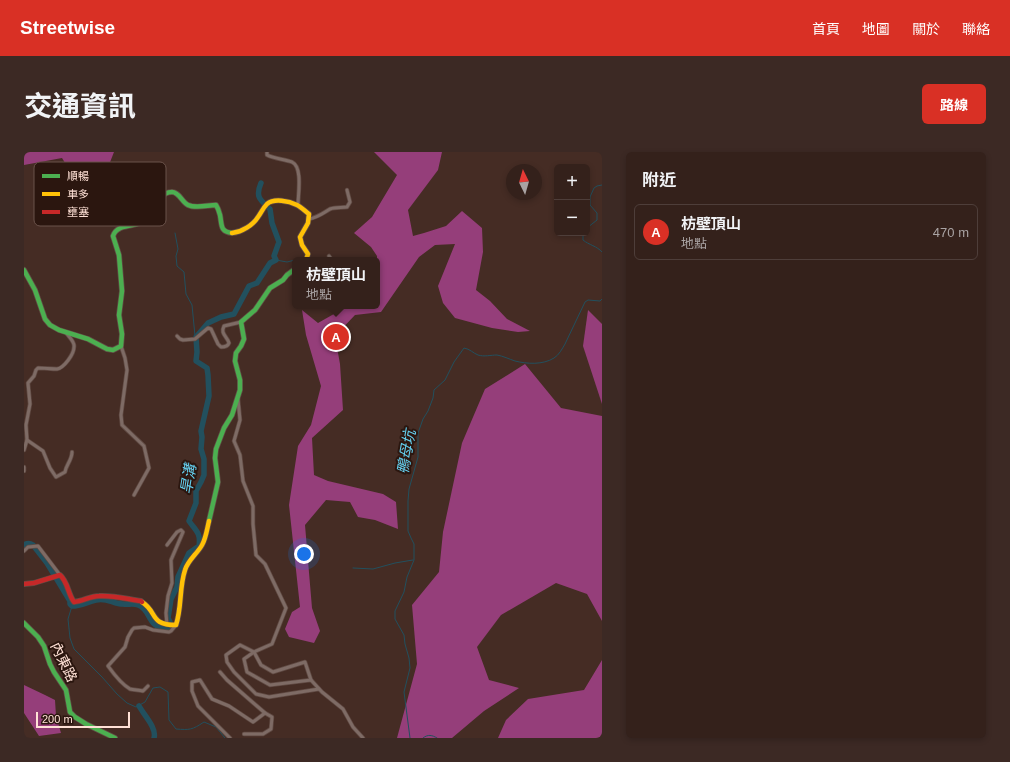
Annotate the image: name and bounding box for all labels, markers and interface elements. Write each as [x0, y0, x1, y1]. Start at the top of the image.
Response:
text: Streetwise [20, 17, 115, 38]
text: 首頁 [812, 21, 840, 37]
text: 地圖 [862, 21, 890, 37]
text: 關於 [912, 21, 940, 37]
text: 聯絡 [962, 21, 990, 37]
button: 路線 [922, 84, 986, 124]
text: 交通資訊 [24, 91, 136, 122]
legend [34, 162, 166, 226]
north arrow [506, 164, 542, 200]
map controls [554, 164, 590, 236]
button: + [554, 164, 590, 200]
text: 順暢 [67, 170, 89, 182]
text: 附近 [642, 171, 676, 190]
text: 車多 [67, 188, 89, 200]
button: − [554, 200, 590, 236]
text: 壅塞 [67, 206, 89, 218]
text: 枋壁頂山 [681, 215, 741, 232]
text: A [651, 225, 661, 240]
text: 470 m [933, 225, 969, 240]
text: 地點 [681, 236, 707, 251]
popup [292, 257, 380, 309]
text: 枋壁頂山 [306, 266, 366, 283]
text: 地點 [306, 287, 332, 302]
pin: A [323, 322, 349, 352]
water label: 鴨母坑 [394, 426, 419, 476]
water label: 旱溝 [177, 461, 199, 495]
your location [294, 544, 314, 564]
street label: 內東路 [48, 640, 80, 684]
scale bar [36, 710, 130, 729]
text: 200 m [42, 713, 73, 725]

